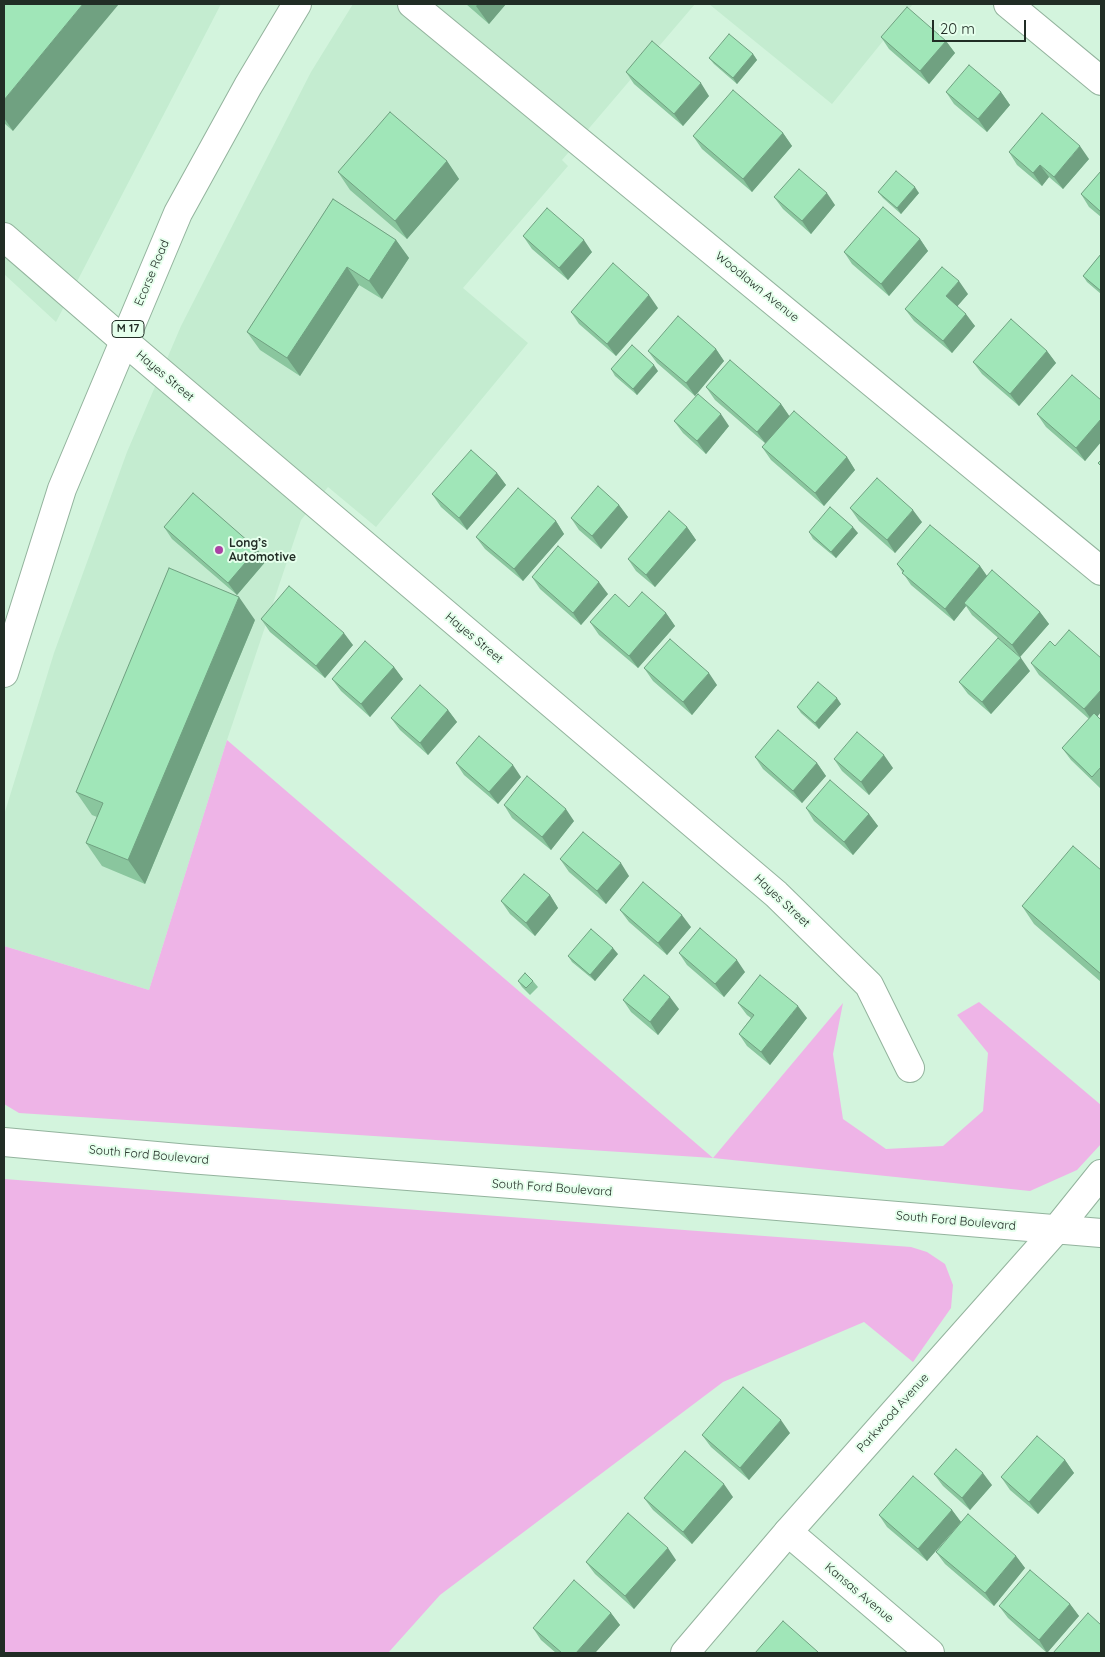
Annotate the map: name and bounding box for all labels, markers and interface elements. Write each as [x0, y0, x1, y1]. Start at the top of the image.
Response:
scale bar [935, 10, 1029, 42]
text: 20 m [940, 19, 975, 38]
street label: Ecorse Road [132, 238, 172, 308]
street label: Woodlawn Avenue [712, 249, 802, 325]
road number: M 17 [112, 320, 144, 338]
street label: Hayes Street [133, 348, 197, 404]
place label: Long’s Automotive [229, 536, 296, 564]
marker: Long’s Automotive [213, 544, 225, 556]
street label: Hayes Street [442, 610, 506, 666]
street label: Hayes Street [751, 871, 813, 931]
street label: South Ford Boulevard [88, 1143, 210, 1167]
street label: South Ford Boulevard [492, 1177, 612, 1199]
street label: South Ford Boulevard [895, 1209, 1017, 1233]
street label: Parkwood Avenue [854, 1371, 932, 1455]
street label: Kansas Avenue [822, 1560, 896, 1626]

